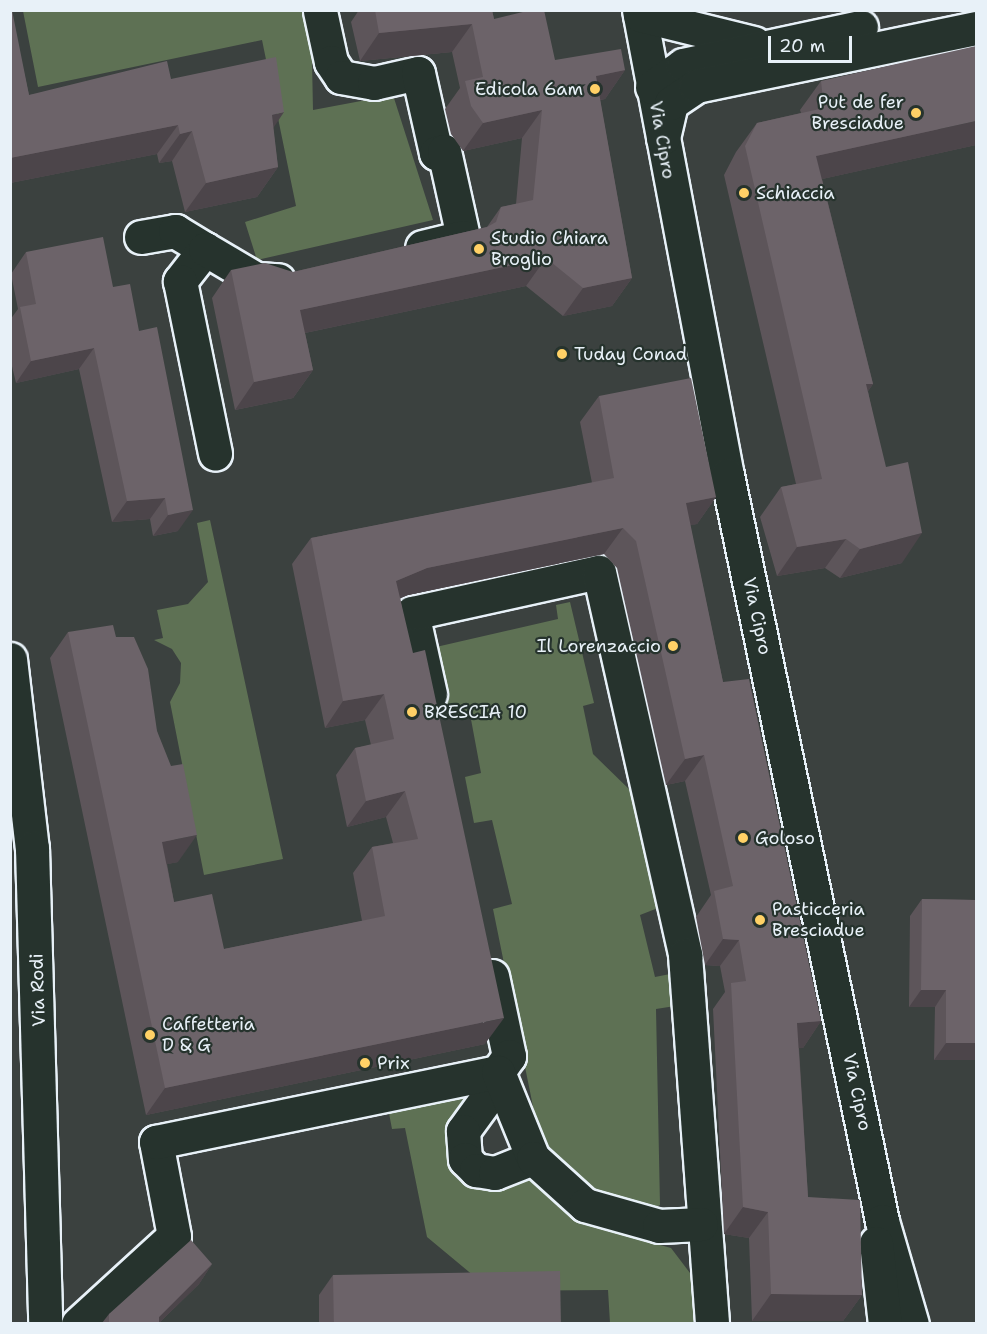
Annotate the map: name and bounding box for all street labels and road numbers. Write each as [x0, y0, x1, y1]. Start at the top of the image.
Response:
street label: Via Cipro [645, 99, 679, 181]
street label: Via Cipro [738, 575, 776, 657]
street label: Via Rodi [26, 953, 50, 1027]
street label: Via Cipro [838, 1051, 876, 1133]

